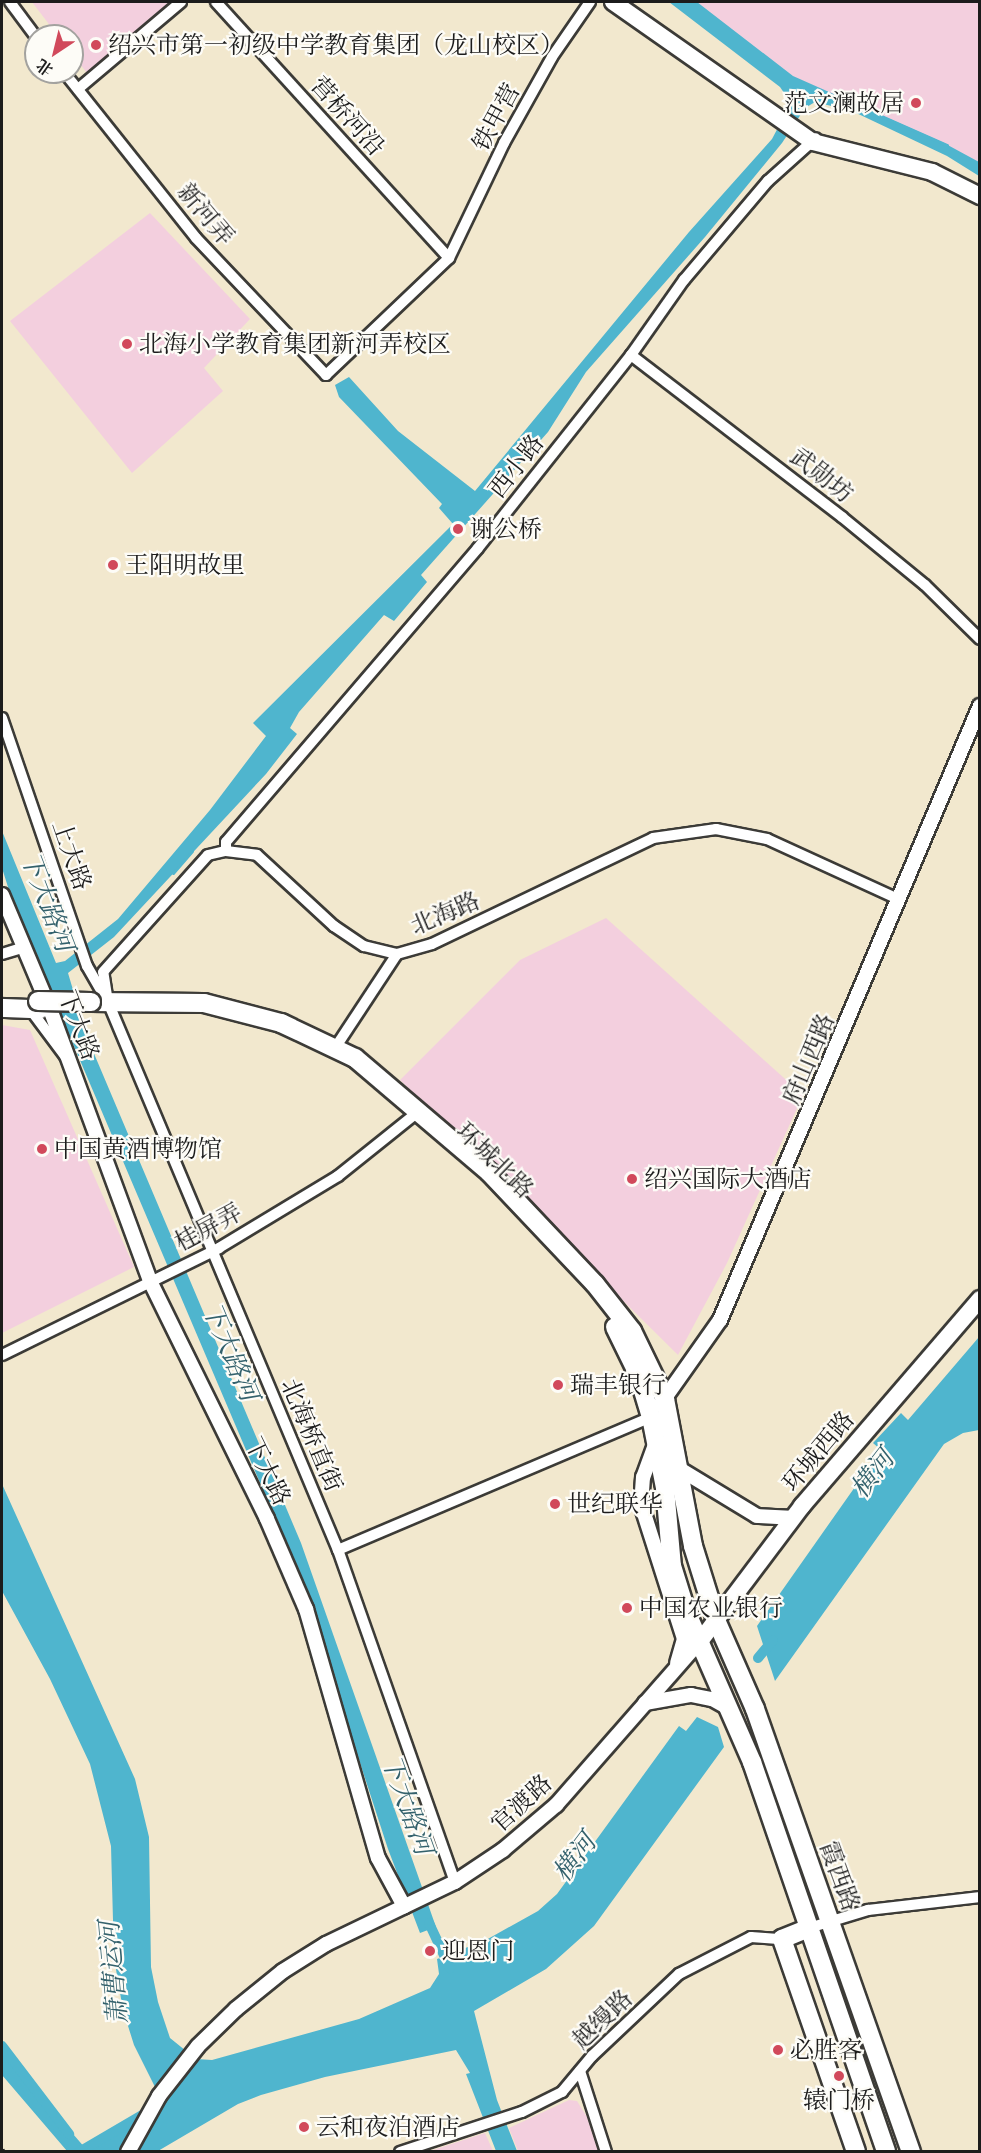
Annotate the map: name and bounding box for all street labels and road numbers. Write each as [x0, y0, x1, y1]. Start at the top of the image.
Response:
street label: 营桥河沿 [305, 71, 391, 161]
street label: 铁甲营 [466, 78, 526, 156]
street label: 新河弄 [172, 177, 240, 251]
street label: 西小路 [482, 429, 550, 503]
street label: 武勋坊 [785, 441, 859, 509]
street label: 上大路 [47, 816, 97, 894]
street label: 北海路 [406, 886, 484, 940]
street label: 下大路 [53, 986, 105, 1064]
street label: 府山西路 [776, 1009, 840, 1109]
street label: 环城北路 [450, 1116, 540, 1204]
street label: 桂屏弄 [169, 1197, 247, 1257]
street label: 北海桥直街 [275, 1374, 349, 1496]
street label: 环城西路 [776, 1405, 860, 1497]
street label: 下大路 [239, 1432, 297, 1510]
street label: 官渡路 [485, 1768, 557, 1838]
street label: 霞西路 [814, 1837, 866, 1915]
street label: 越缦路 [566, 1984, 638, 2054]

